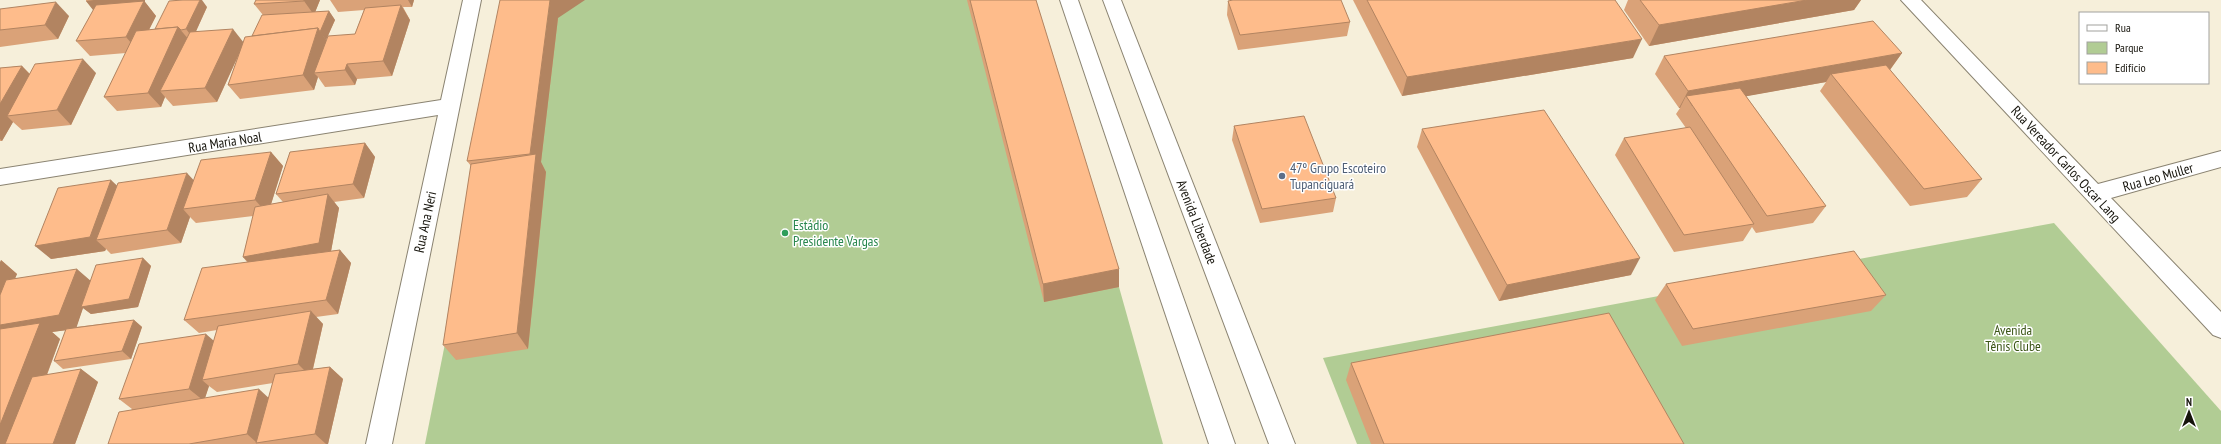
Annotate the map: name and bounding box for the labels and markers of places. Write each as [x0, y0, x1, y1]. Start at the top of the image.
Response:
place label: 47º Grupo Escoteiro Tupanciguará [1290, 159, 1386, 193]
marker: 47º Grupo Escoteiro Tupanciguará [1277, 171, 1287, 181]
place label: Estádio Presidente Vargas [793, 216, 878, 250]
marker: Estádio Presidente Vargas [780, 228, 790, 238]

